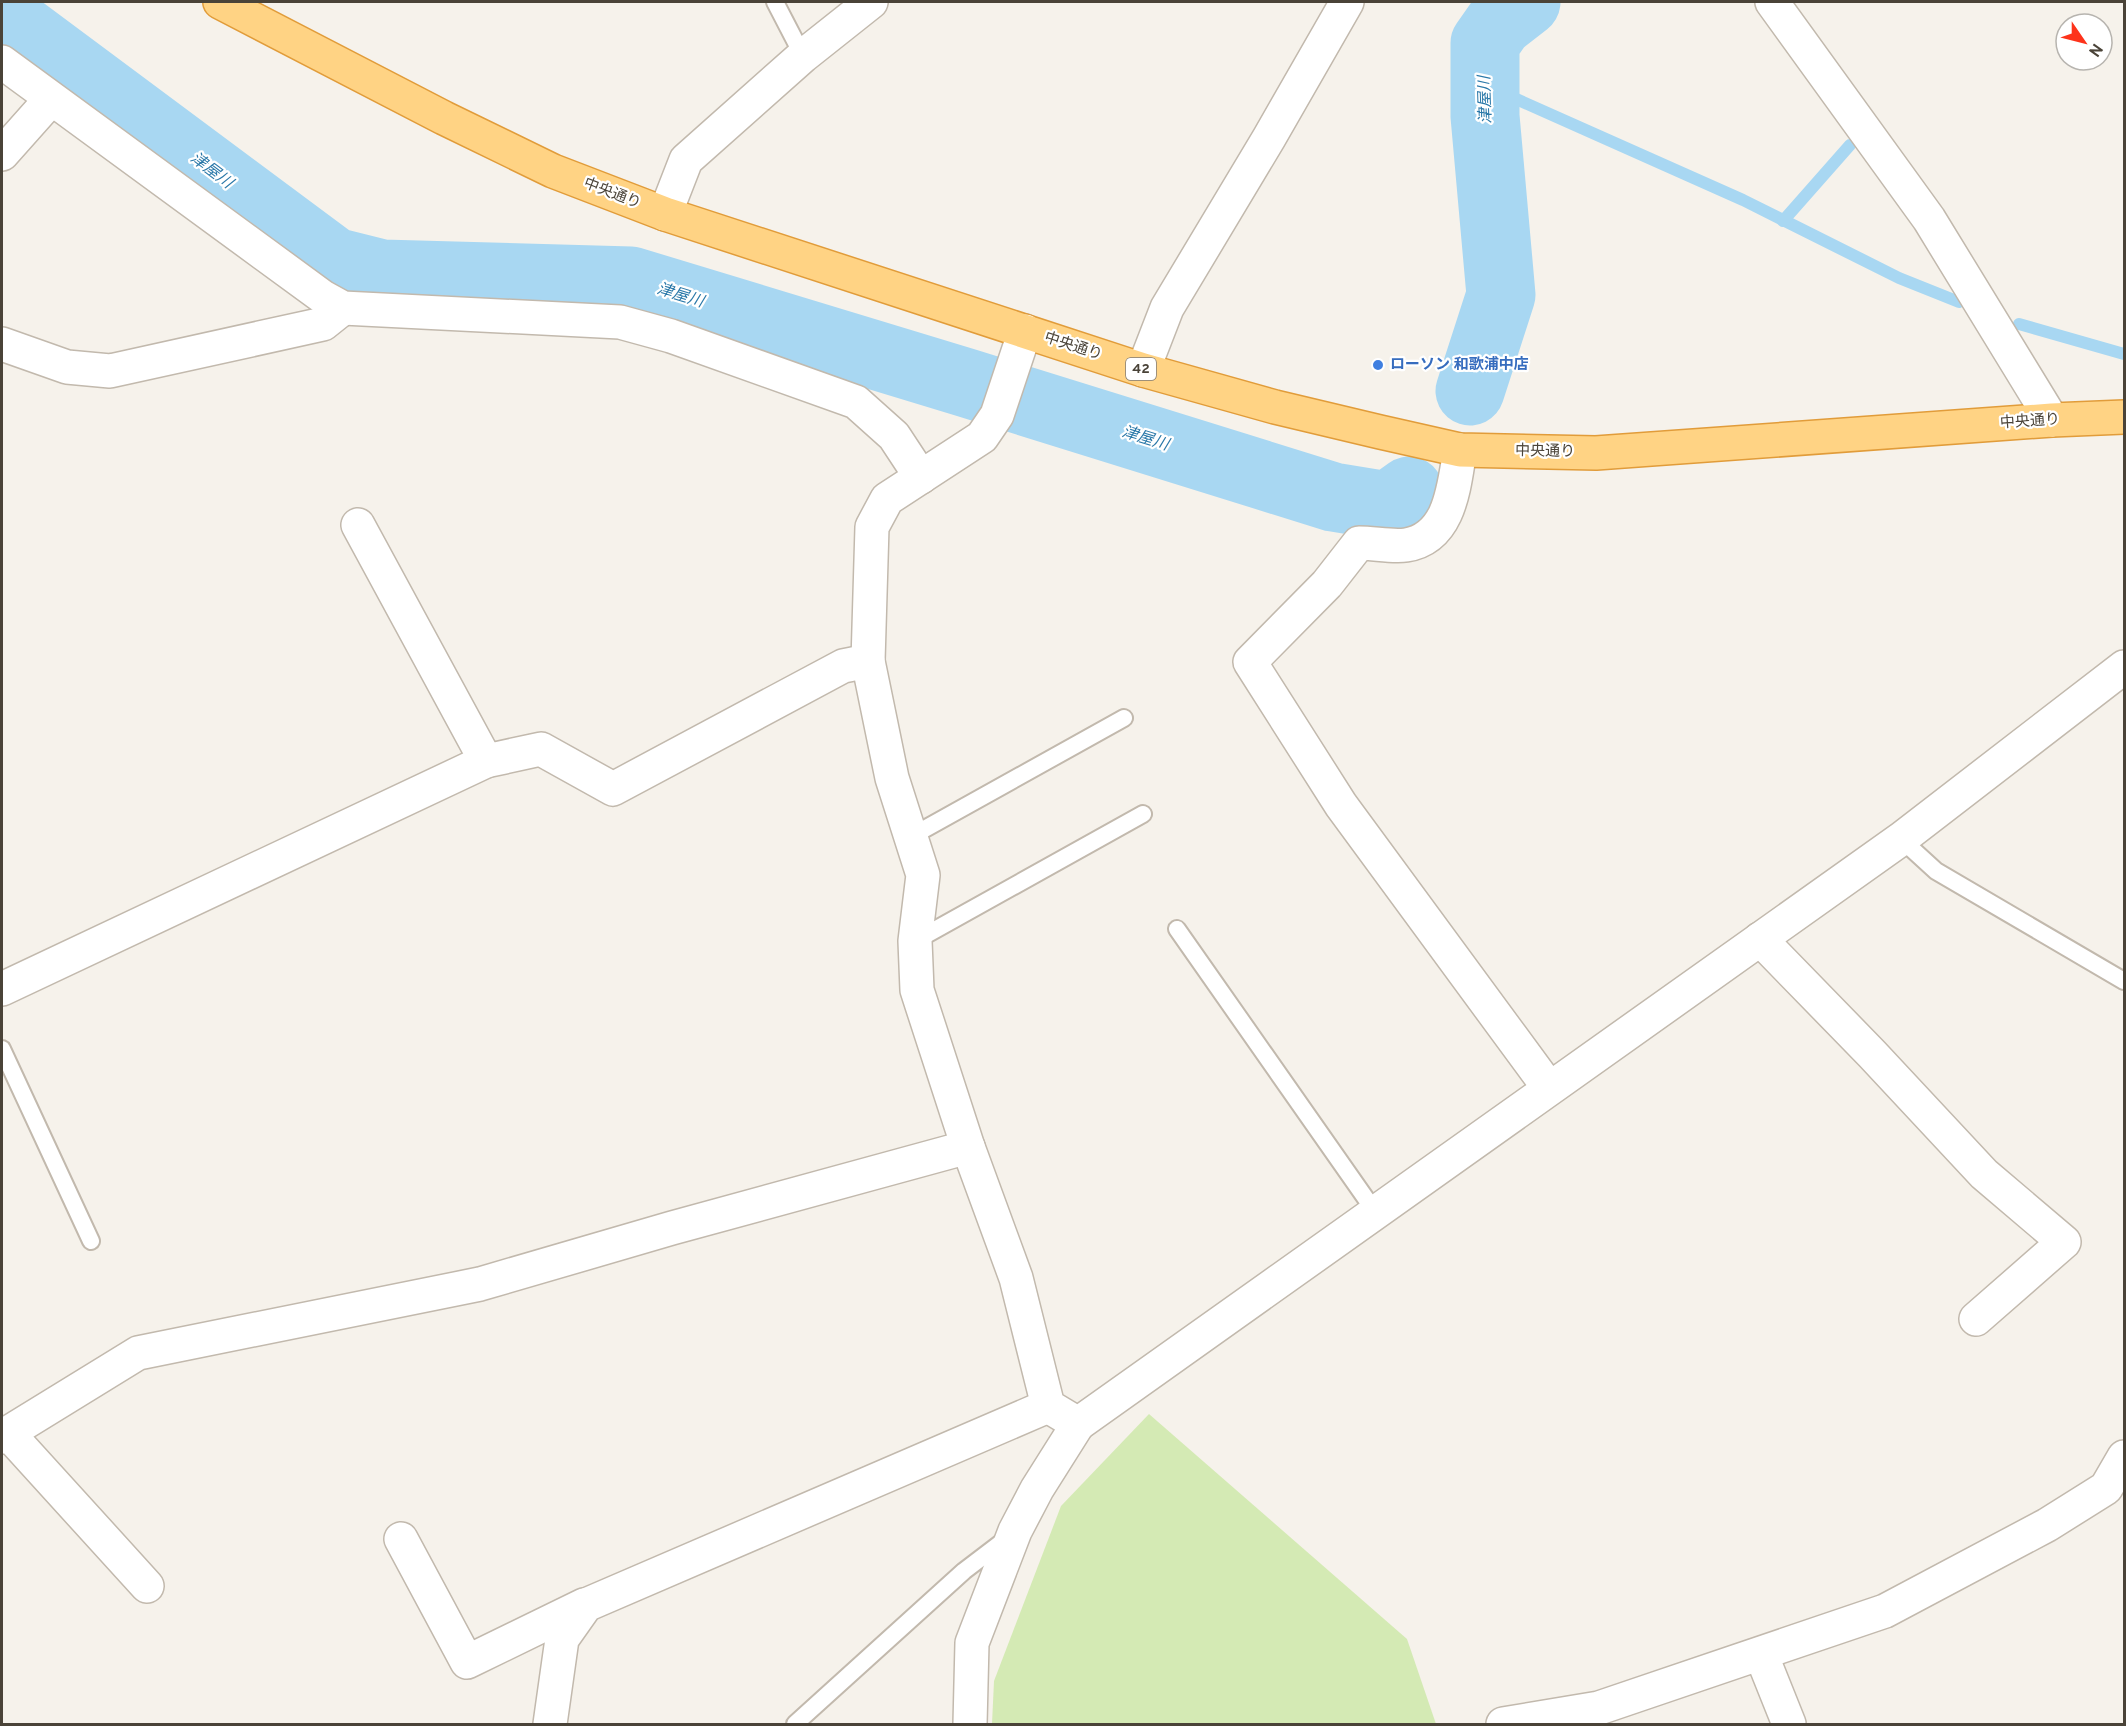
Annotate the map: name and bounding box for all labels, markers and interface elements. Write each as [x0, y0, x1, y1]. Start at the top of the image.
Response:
north arrow [2054, 12, 2114, 72]
text: N [2083, 39, 2106, 60]
water label: 津屋川 [1475, 74, 1497, 124]
water label: 津屋川 [186, 149, 238, 195]
street label: 中央通り [581, 174, 643, 214]
water label: 津屋川 [654, 279, 708, 313]
street label: 中央通り [1042, 329, 1104, 365]
place label: ローソン 和歌浦中店 [1390, 355, 1529, 375]
road number: 42 [1126, 358, 1156, 380]
marker: ローソン 和歌浦中店 [1371, 358, 1385, 372]
street label: 中央通り [1999, 410, 2061, 434]
water label: 津屋川 [1119, 422, 1173, 456]
street label: 中央通り [1515, 442, 1575, 462]

